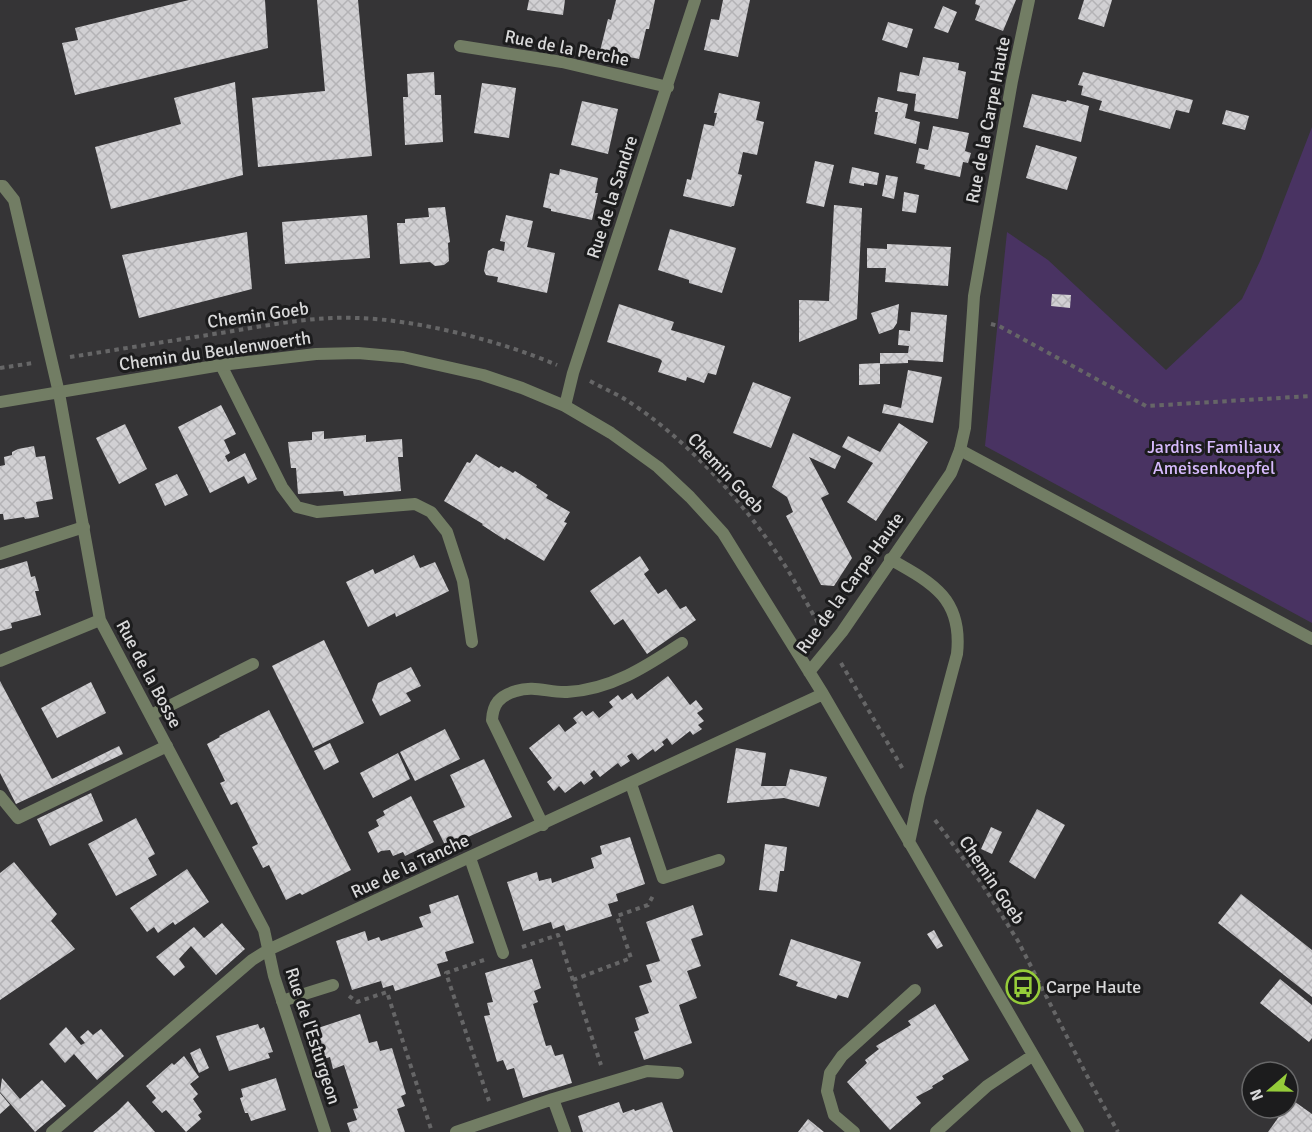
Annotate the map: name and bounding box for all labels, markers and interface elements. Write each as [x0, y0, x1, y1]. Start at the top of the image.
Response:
street label: Rue de la Perche [503, 25, 631, 71]
street label: Rue de la Carpe Haute [961, 35, 1015, 205]
street label: Rue de la Sandre [582, 133, 642, 261]
street label: Chemin Goeb [206, 297, 310, 333]
street label: Chemin du Beulenwoerth [118, 327, 312, 375]
street label: Chemin Goeb [683, 428, 769, 518]
park label: Jardins Familiaux Ameisenkoepfel [1147, 436, 1282, 479]
street label: Rue de la Carpe Haute [791, 508, 909, 658]
street label: Rue de la Bosse [111, 616, 187, 732]
street label: Rue de la Tanche [347, 829, 473, 903]
street label: Chemin Goeb [954, 832, 1030, 928]
street label: Rue de l'Esturgeon [281, 965, 345, 1107]
bus stop icon: Carpe Haute [1005, 969, 1041, 1005]
place label: Carpe Haute [1046, 976, 1141, 998]
north arrow [1240, 1060, 1300, 1120]
text: N [1246, 1086, 1268, 1103]

